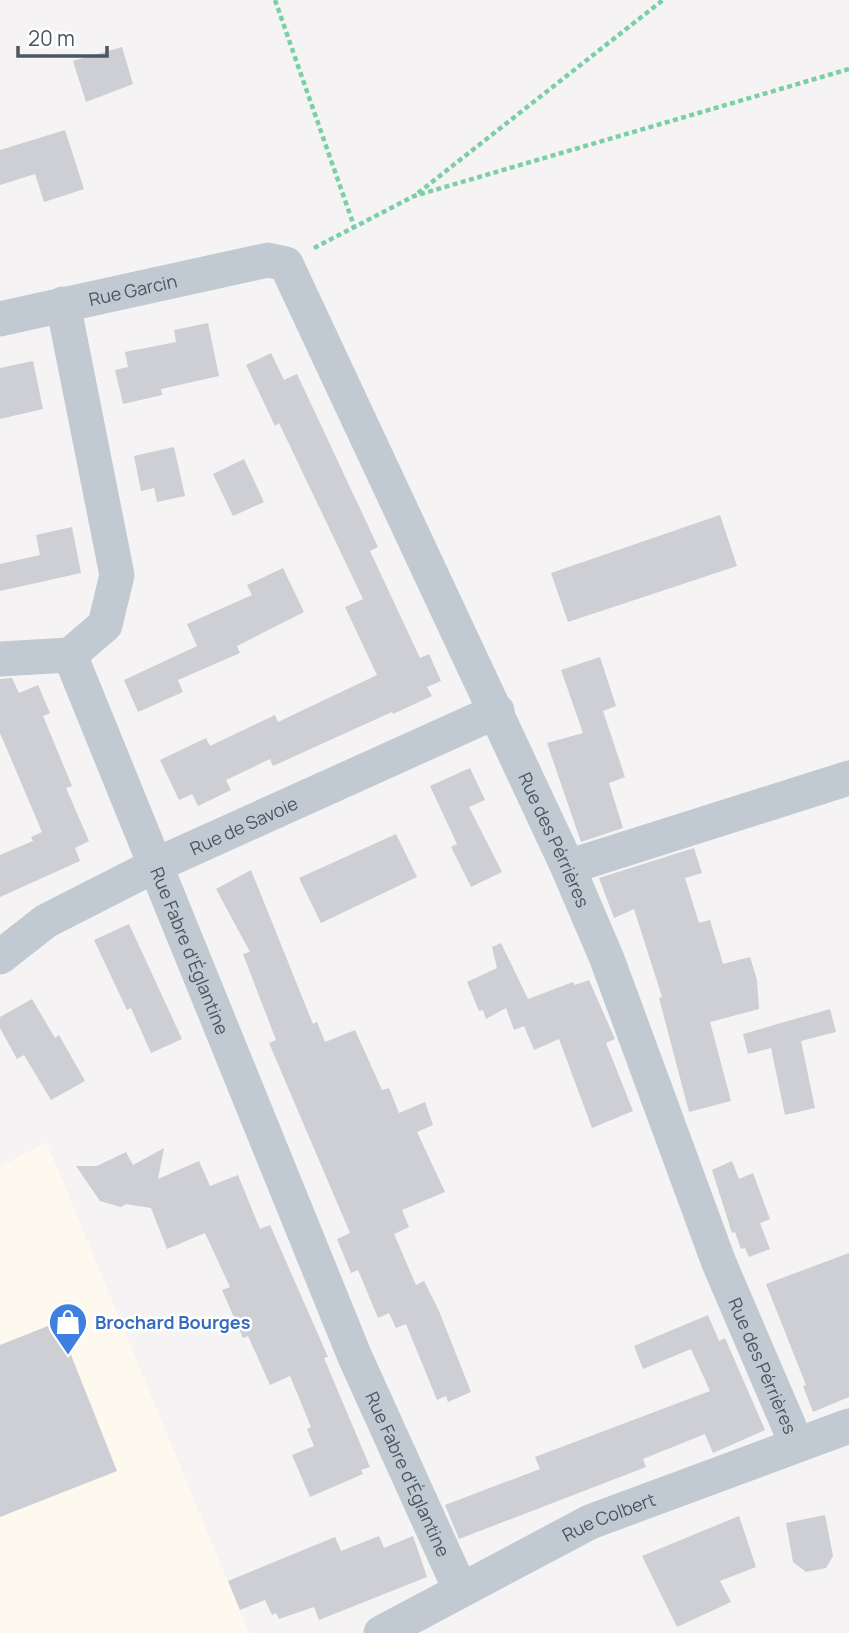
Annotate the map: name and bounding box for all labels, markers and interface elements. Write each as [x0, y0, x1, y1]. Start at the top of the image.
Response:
scale bar [18, 14, 107, 58]
text: 20 m [28, 24, 75, 52]
street label: Rue Garcin [86, 268, 179, 311]
street label: Rue des Pérrières [513, 768, 595, 911]
street label: Rue de Savoie [186, 791, 301, 860]
street label: Rue Fabre d'Églantine [145, 863, 235, 1038]
street label: Rue des Pérrières [723, 1294, 803, 1437]
shop icon: Brochard Bourges [47, 1301, 89, 1356]
place label: Brochard Bourges [95, 1310, 251, 1334]
street label: Rue Fabre d'Églantine [360, 1388, 456, 1561]
street label: Rue Colbert [558, 1487, 659, 1547]

